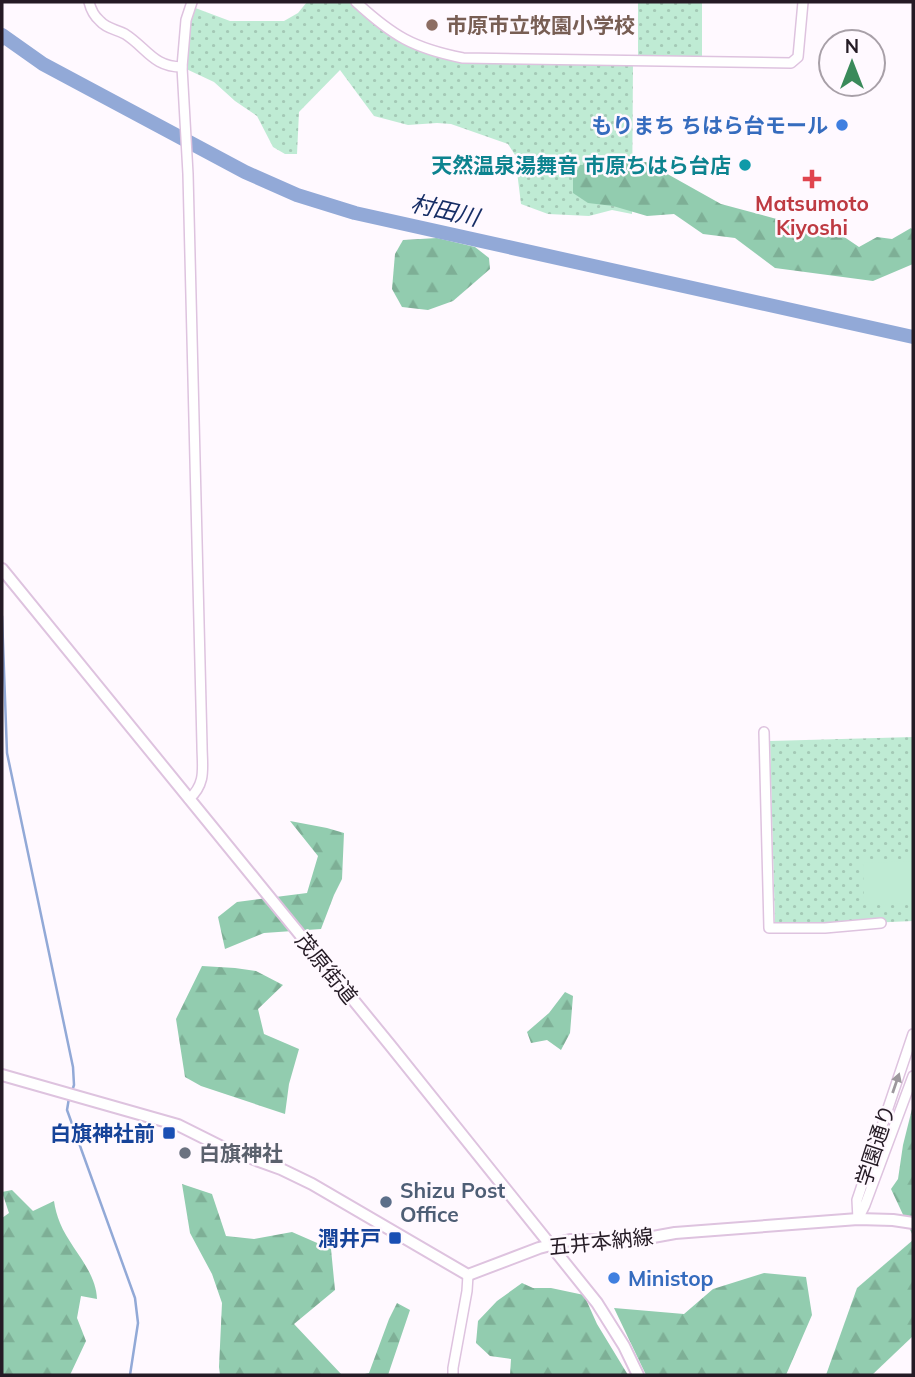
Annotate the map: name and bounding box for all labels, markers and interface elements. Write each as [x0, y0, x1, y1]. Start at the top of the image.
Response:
place label: 市原市立牧園小学校 [446, 12, 635, 38]
marker: 市原市立牧園小学校 [424, 17, 440, 33]
north arrow [817, 28, 887, 98]
text: N [845, 34, 859, 58]
place label: もりまち ちはら台モール [591, 112, 828, 138]
marker: もりまち ちはら台モール [834, 117, 850, 133]
place label: 天然温泉湯舞音 市原ちはら台店 [431, 152, 731, 178]
marker: 天然温泉湯舞音 市原ちはら台店 [737, 157, 753, 173]
marker: Matsumoto Kiyoshi [804, 171, 820, 187]
water label: 村田川 [408, 188, 485, 233]
place label: Matsumoto Kiyoshi [755, 190, 869, 240]
street label: 茂原街道 [290, 927, 364, 1009]
one-way arrow [891, 1073, 902, 1094]
street label: 学園通り [850, 1101, 900, 1189]
place label: 白旗神社前 [50, 1120, 155, 1146]
marker: 白旗神社前 [161, 1125, 177, 1141]
place label: 白旗神社 [199, 1140, 283, 1166]
marker: 白旗神社 [177, 1145, 193, 1161]
place label: Shizu Post Office [400, 1177, 505, 1227]
marker: Shizu Post Office [378, 1194, 394, 1210]
street label: 五井本納線 [547, 1223, 655, 1259]
place label: 潤井戸 [318, 1225, 381, 1251]
marker: 潤井戸 [387, 1230, 403, 1246]
place label: Ministop [628, 1265, 714, 1291]
marker: Ministop [606, 1270, 622, 1286]

